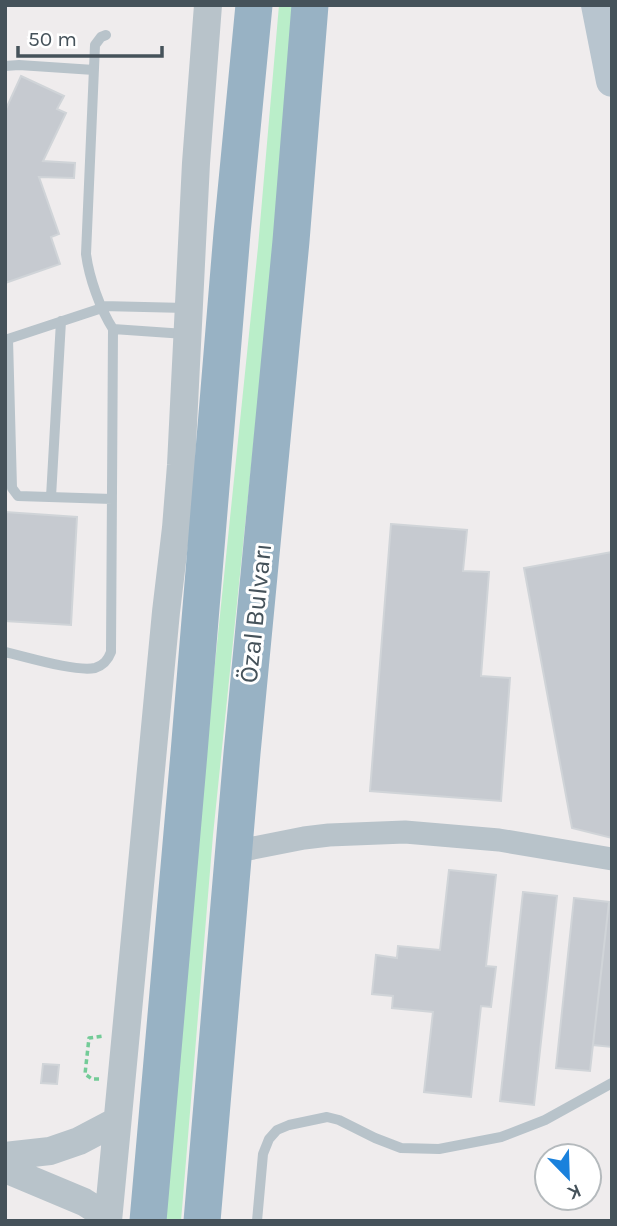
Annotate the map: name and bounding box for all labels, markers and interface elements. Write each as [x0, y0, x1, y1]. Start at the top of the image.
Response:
scale bar [18, 14, 161, 58]
text: 50 m [28, 27, 77, 51]
street label: Özal Bulvarı [233, 542, 278, 685]
north arrow [533, 1142, 603, 1212]
text: K [564, 1179, 584, 1205]

